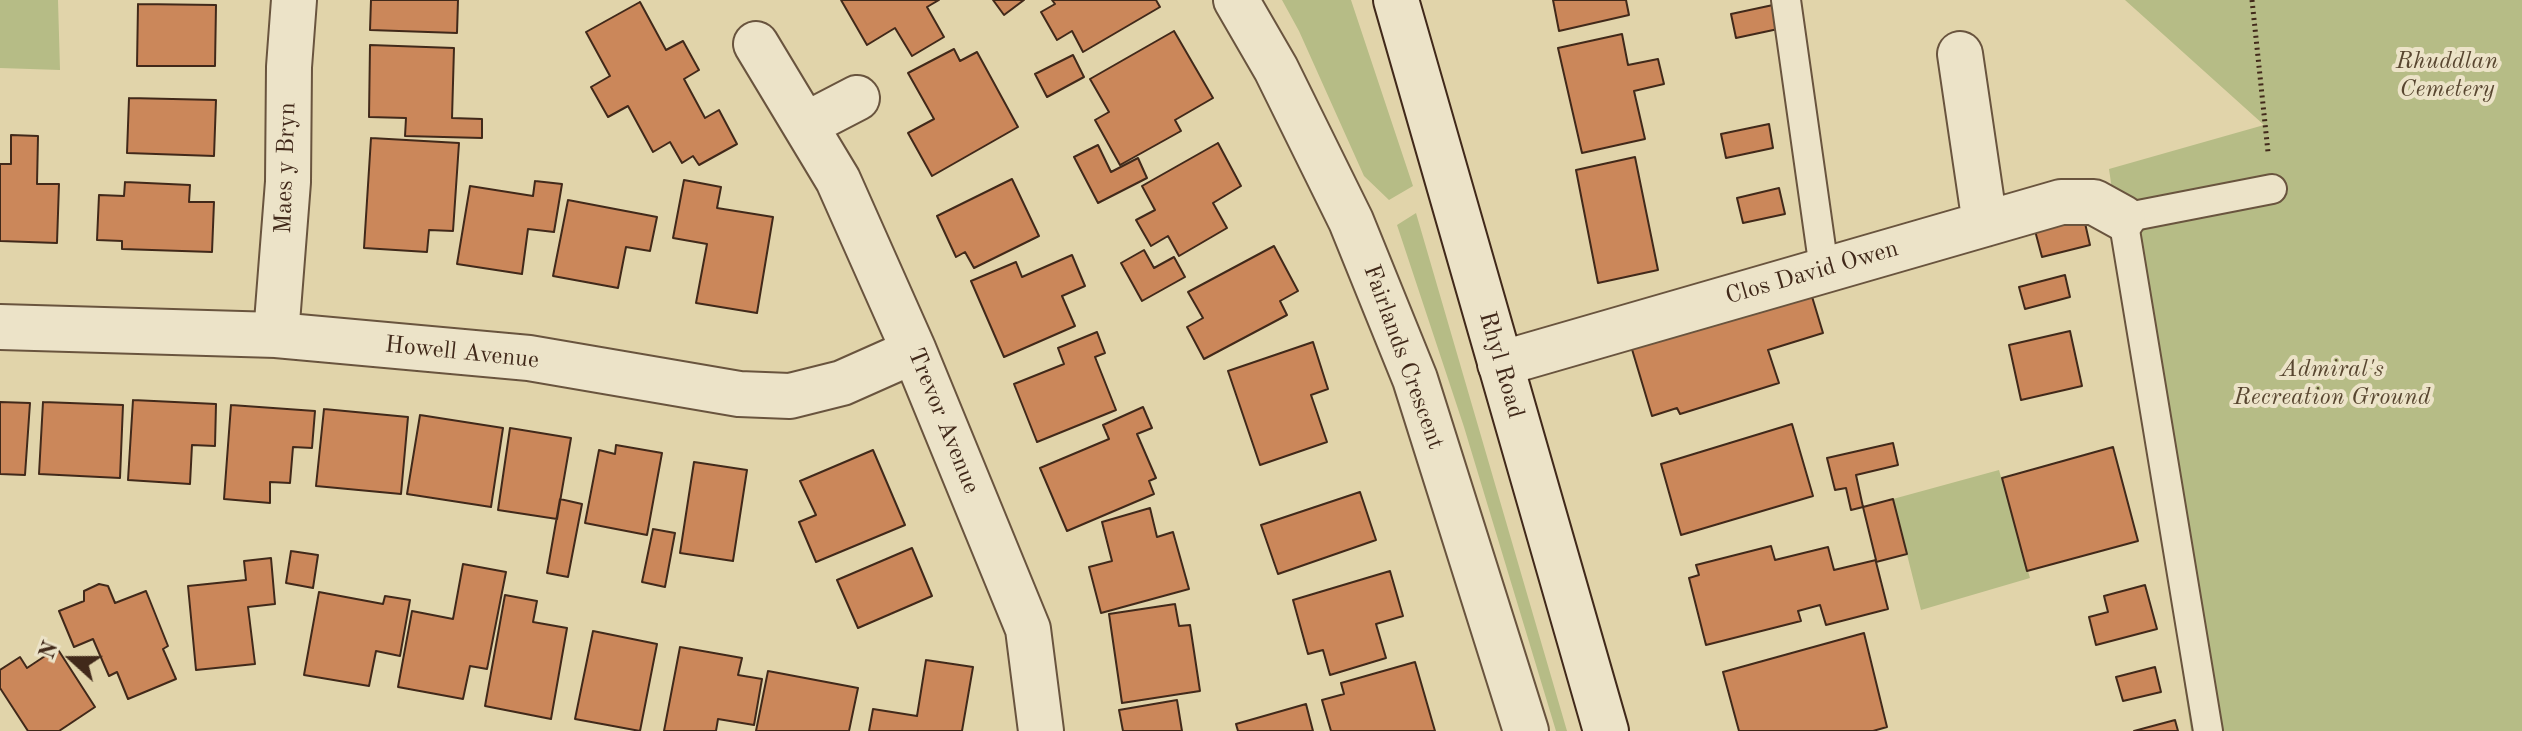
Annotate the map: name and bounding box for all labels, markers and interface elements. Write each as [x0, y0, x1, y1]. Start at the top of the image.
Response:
park label: Rhuddlan Cemetery [2396, 48, 2498, 104]
street label: Maes y Bryn [269, 102, 303, 234]
street label: Clos David Owen [1722, 235, 1902, 311]
street label: Fairlands Crescent [1356, 261, 1450, 453]
street label: Rhyl Road [1472, 308, 1530, 422]
street label: Howell Avenue [383, 331, 541, 375]
street label: Trevor Avenue [901, 344, 985, 498]
park label: Admiral's Recreation Ground [2234, 356, 2430, 412]
north arrow [32, 619, 112, 699]
text: N [36, 639, 63, 662]

